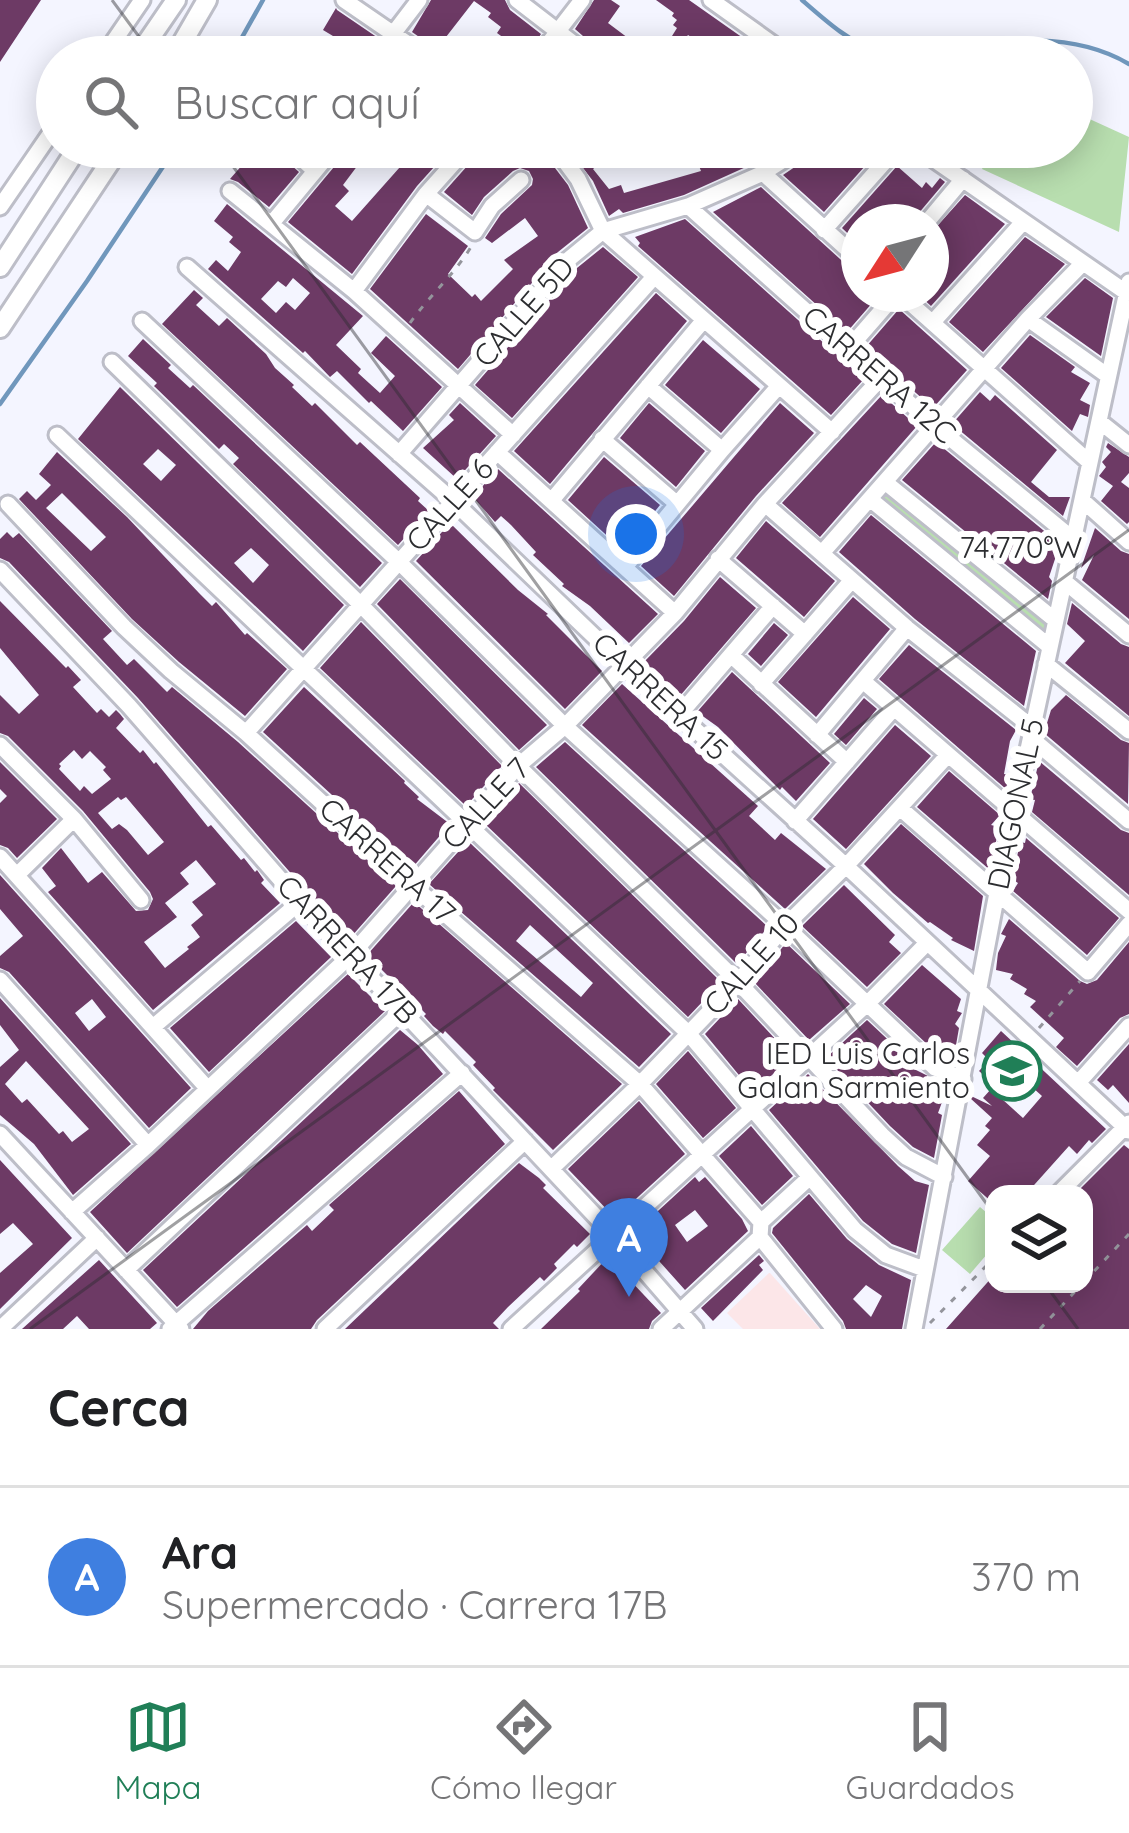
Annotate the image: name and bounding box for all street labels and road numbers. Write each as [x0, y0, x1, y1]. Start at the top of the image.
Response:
street label: CALLE 5D [465, 248, 582, 374]
street label: CARRERA 12C [795, 297, 964, 451]
street label: CALLE 6 [398, 450, 501, 559]
street label: CARRERA 15 [585, 624, 736, 769]
street label: DIAGONAL 5 [978, 715, 1052, 893]
street label: CALLE 7 [433, 750, 537, 857]
street label: CARRERA 17 [312, 789, 464, 931]
street label: CARRERA 17B [269, 867, 426, 1032]
street label: CALLE 10 [695, 904, 807, 1023]

